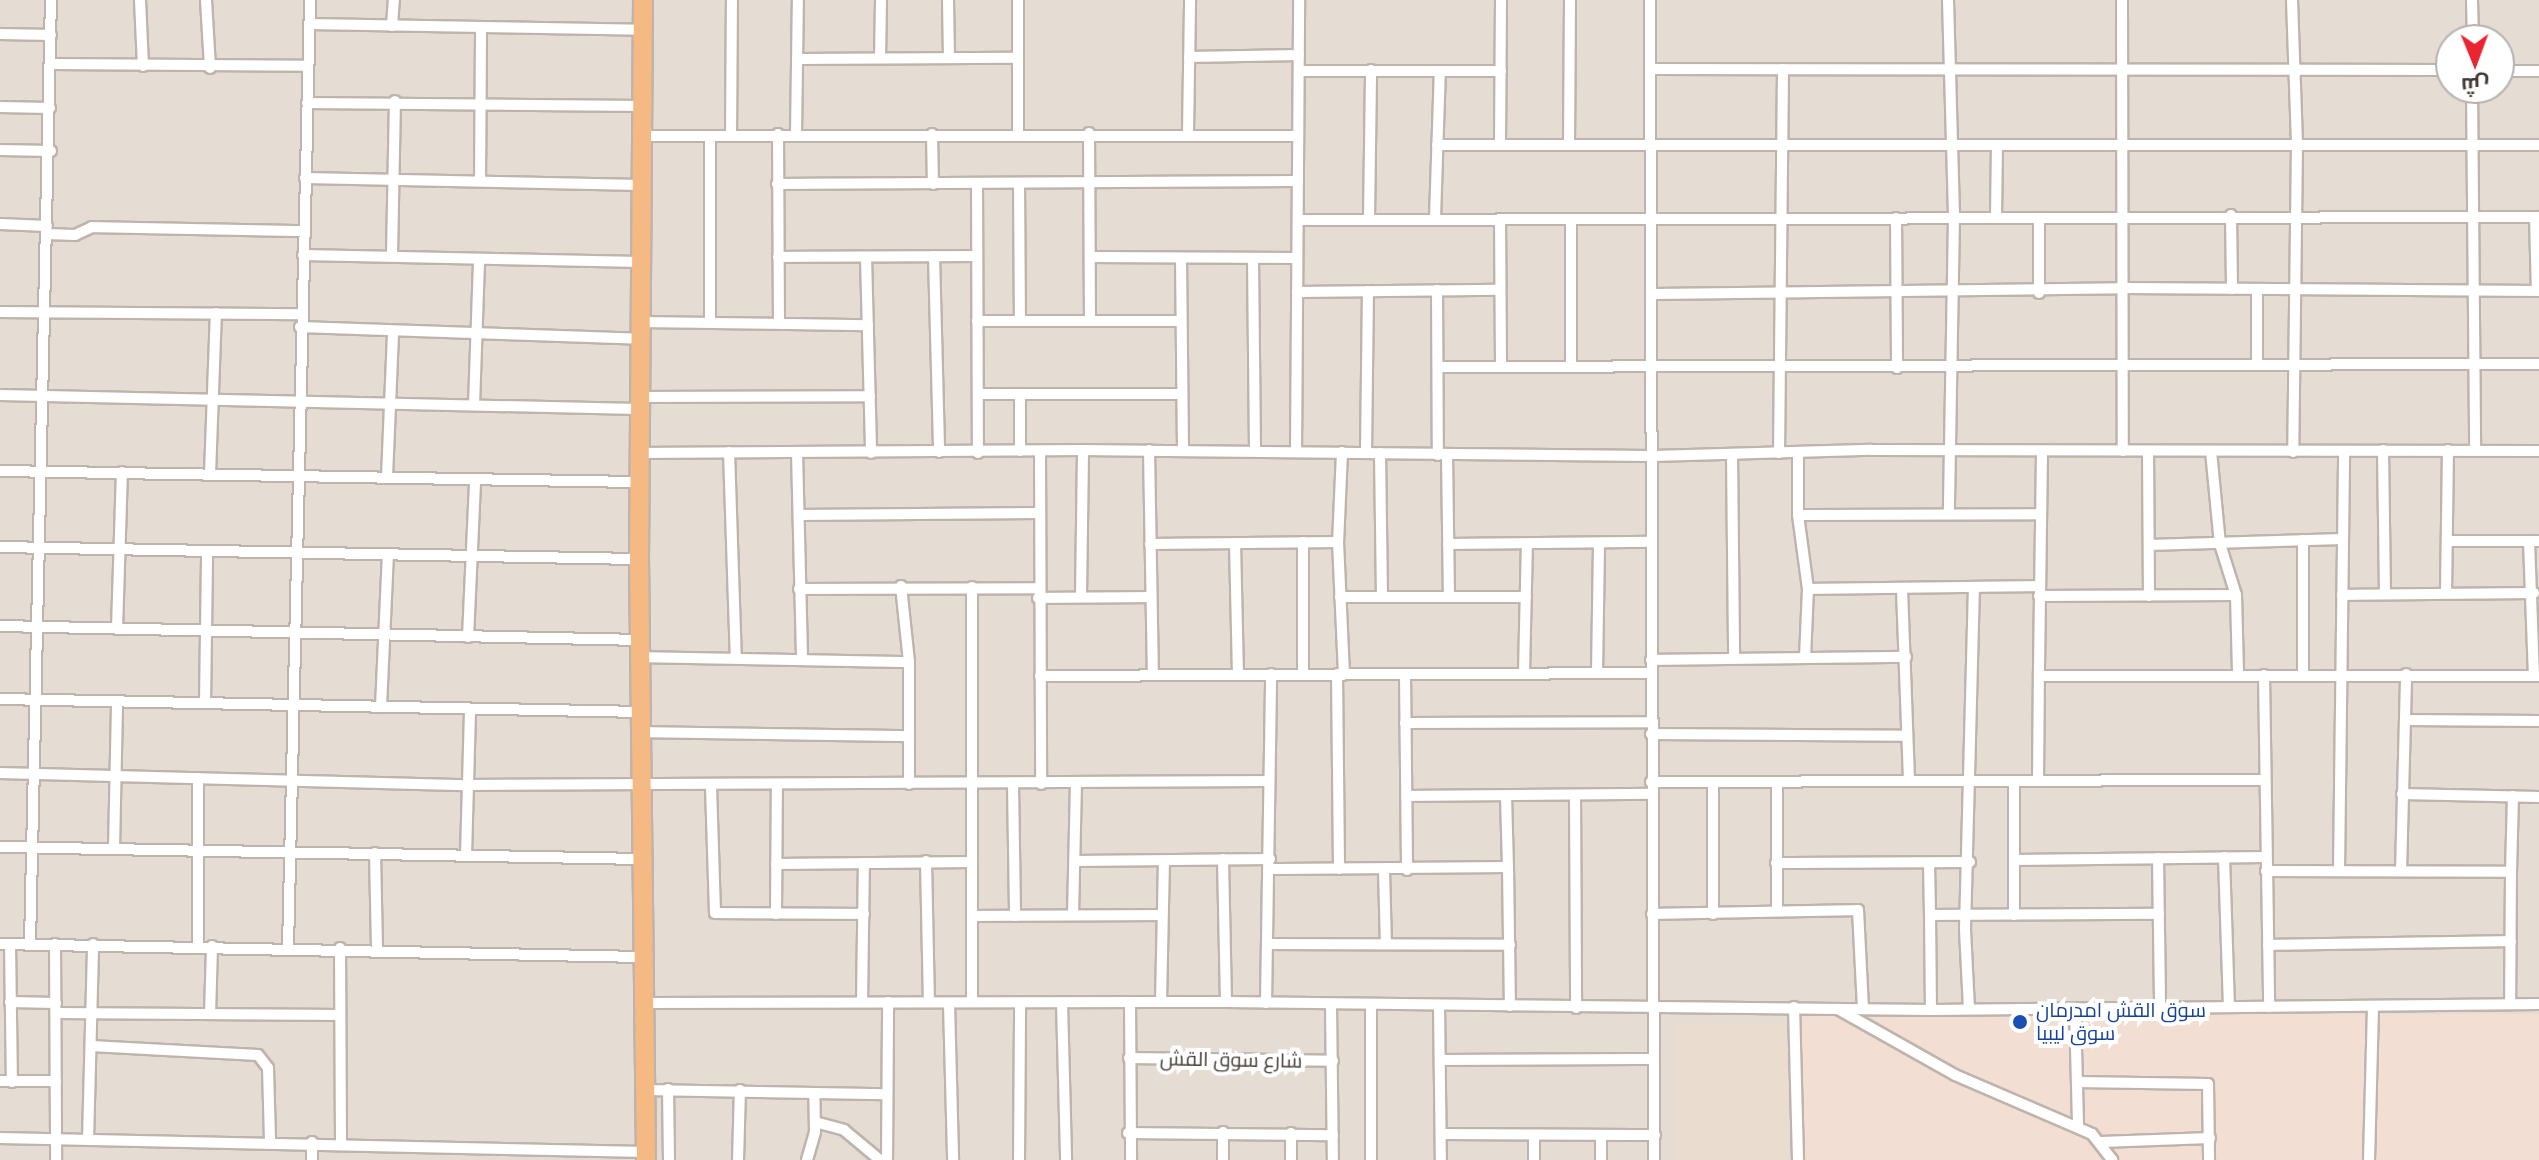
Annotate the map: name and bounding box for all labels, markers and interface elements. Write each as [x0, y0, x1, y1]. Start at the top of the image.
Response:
north arrow [2435, 24, 2515, 104]
text: ش [2461, 73, 2490, 99]
place label: سوق القش امدرمان سوق ليبيا [2036, 998, 2206, 1045]
marker: سوق القش امدرمان سوق ليبيا [2011, 1013, 2029, 1031]
street label: شارع سوق القش [1160, 1047, 1302, 1073]

